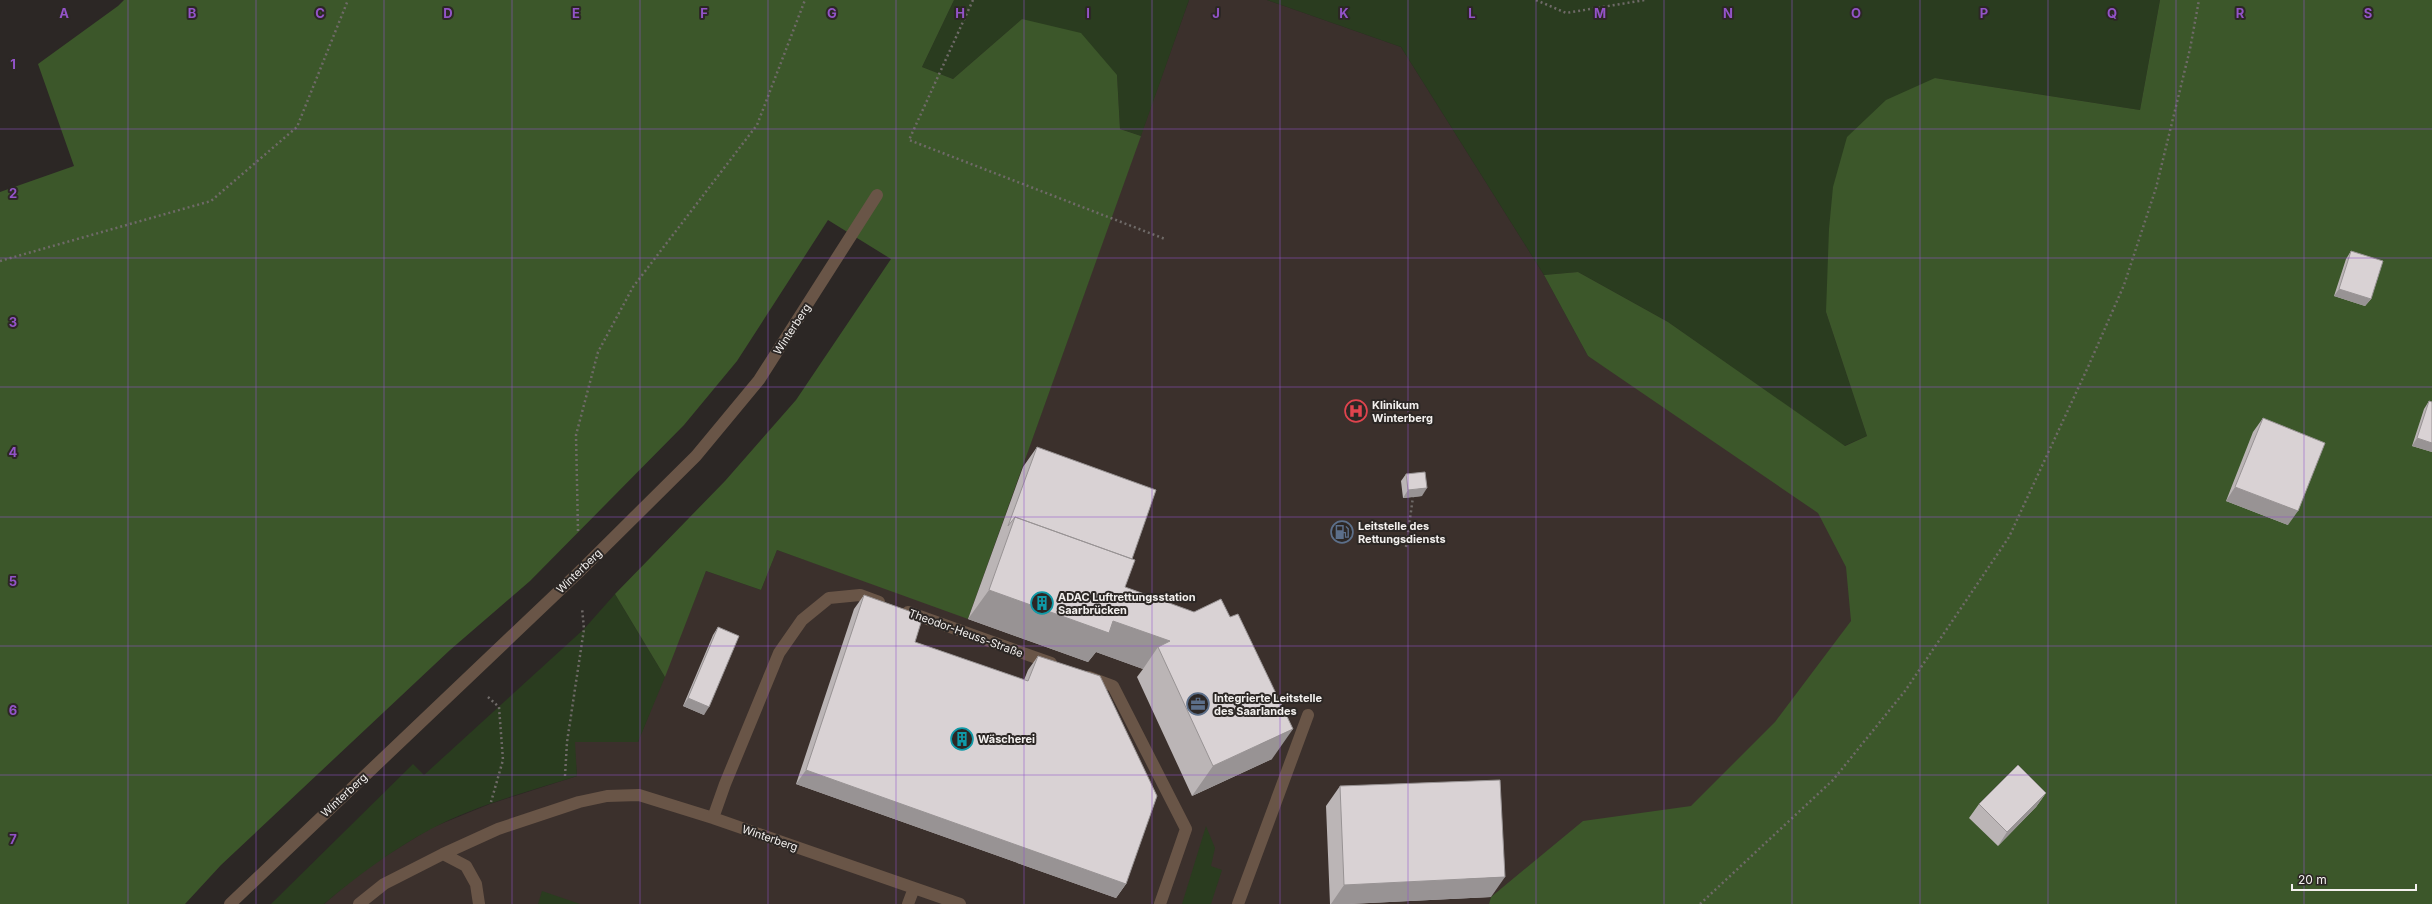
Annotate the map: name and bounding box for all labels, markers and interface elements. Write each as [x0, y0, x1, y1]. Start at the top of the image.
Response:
text: A [59, 5, 69, 21]
text: B [188, 5, 197, 21]
text: C [315, 5, 325, 21]
text: D [443, 5, 453, 21]
text: E [572, 5, 580, 21]
text: F [700, 5, 708, 21]
text: G [827, 5, 837, 21]
text: H [955, 5, 965, 21]
text: I [1086, 5, 1090, 21]
text: J [1212, 5, 1220, 21]
text: K [1339, 5, 1349, 21]
text: L [1468, 5, 1476, 21]
text: M [1594, 5, 1606, 21]
text: N [1723, 5, 1733, 21]
text: O [1851, 5, 1861, 21]
text: P [1980, 5, 1988, 21]
text: Q [2107, 5, 2117, 21]
text: R [2236, 5, 2245, 21]
text: S [2364, 5, 2372, 21]
text: 1 [10, 56, 16, 72]
text: 2 [9, 185, 17, 201]
street label: Winterberg [770, 301, 814, 357]
text: 3 [9, 314, 17, 330]
hospital icon: Klinikum Winterberg [1343, 398, 1369, 424]
place label: Klinikum Winterberg [1372, 398, 1433, 425]
text: 4 [9, 444, 18, 460]
fuel station icon: Leitstelle des Rettungsdiensts [1329, 519, 1355, 545]
place label: Leitstelle des Rettungsdiensts [1358, 519, 1446, 546]
street label: Winterberg [553, 546, 605, 596]
text: 5 [9, 573, 17, 589]
building icon: ADAC Luftrettungsstation Saarbrücken [1029, 590, 1055, 616]
place label: ADAC Luftrettungsstation Saarbrücken [1058, 590, 1196, 617]
street label: Theodor-Heuss-Straße [907, 606, 1025, 660]
office icon: Integrierte Leitstelle des Saarlandes [1185, 691, 1211, 717]
place label: Integrierte Leitstelle des Saarlandes [1214, 691, 1323, 718]
text: 6 [9, 702, 17, 718]
building icon: Wäscherei [949, 726, 975, 752]
place label: Wäscherei [978, 732, 1035, 746]
street label: Winterberg [318, 770, 370, 820]
street label: Winterberg [740, 822, 800, 854]
text: 7 [9, 831, 17, 847]
scale bar [2292, 866, 2416, 892]
text: 20 m [2298, 872, 2327, 887]

